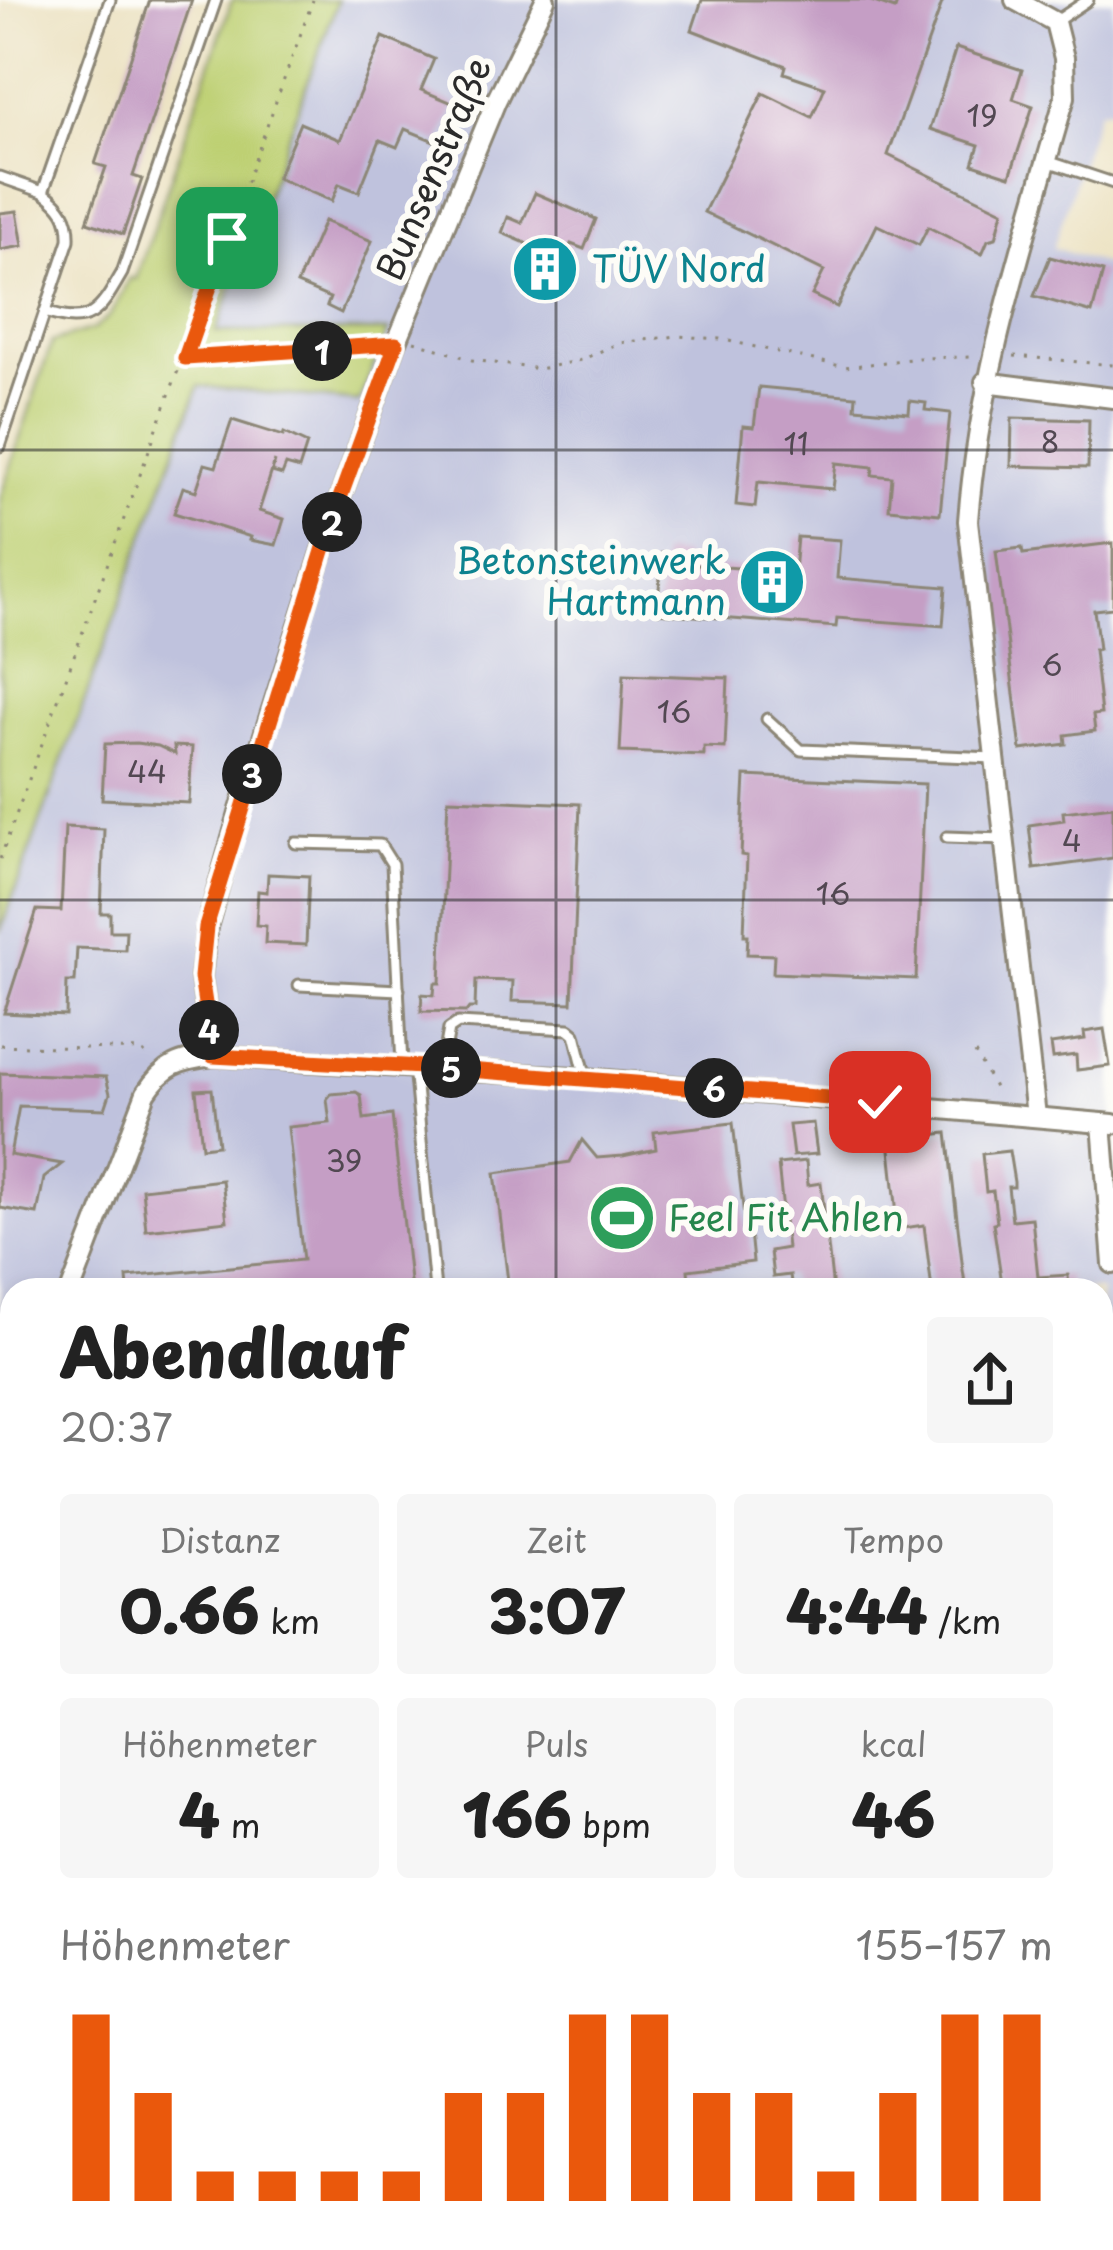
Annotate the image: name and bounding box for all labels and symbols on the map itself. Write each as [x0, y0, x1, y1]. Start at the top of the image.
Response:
street label: Bunsenstraße [361, 49, 503, 288]
house number: 19 [966, 92, 998, 137]
pin [176, 187, 278, 289]
building icon: TÜV Nord [510, 234, 580, 304]
place label: TÜV Nord [592, 240, 766, 294]
pin: 1 [292, 321, 352, 381]
house number: 8 [1041, 418, 1059, 463]
house number: 11 [783, 420, 809, 465]
pin: 2 [302, 492, 362, 552]
place label: Betonsteinwerk Hartmann [456, 532, 726, 627]
building icon: Betonsteinwerk Hartmann [737, 547, 807, 617]
house number: 6 [1041, 641, 1063, 686]
house number: 16 [657, 688, 691, 733]
pin: 3 [222, 744, 282, 804]
house number: 44 [127, 748, 167, 793]
house number: 4 [1062, 817, 1082, 862]
house number: 16 [816, 870, 850, 915]
pin: 4 [179, 1000, 239, 1060]
pin: 5 [421, 1038, 481, 1098]
pin [829, 1051, 931, 1153]
pin: 6 [684, 1058, 744, 1118]
house number: 39 [326, 1137, 362, 1182]
sports icon: Feel Fit Ahlen [587, 1183, 657, 1253]
place label: Feel Fit Ahlen [668, 1189, 904, 1243]

